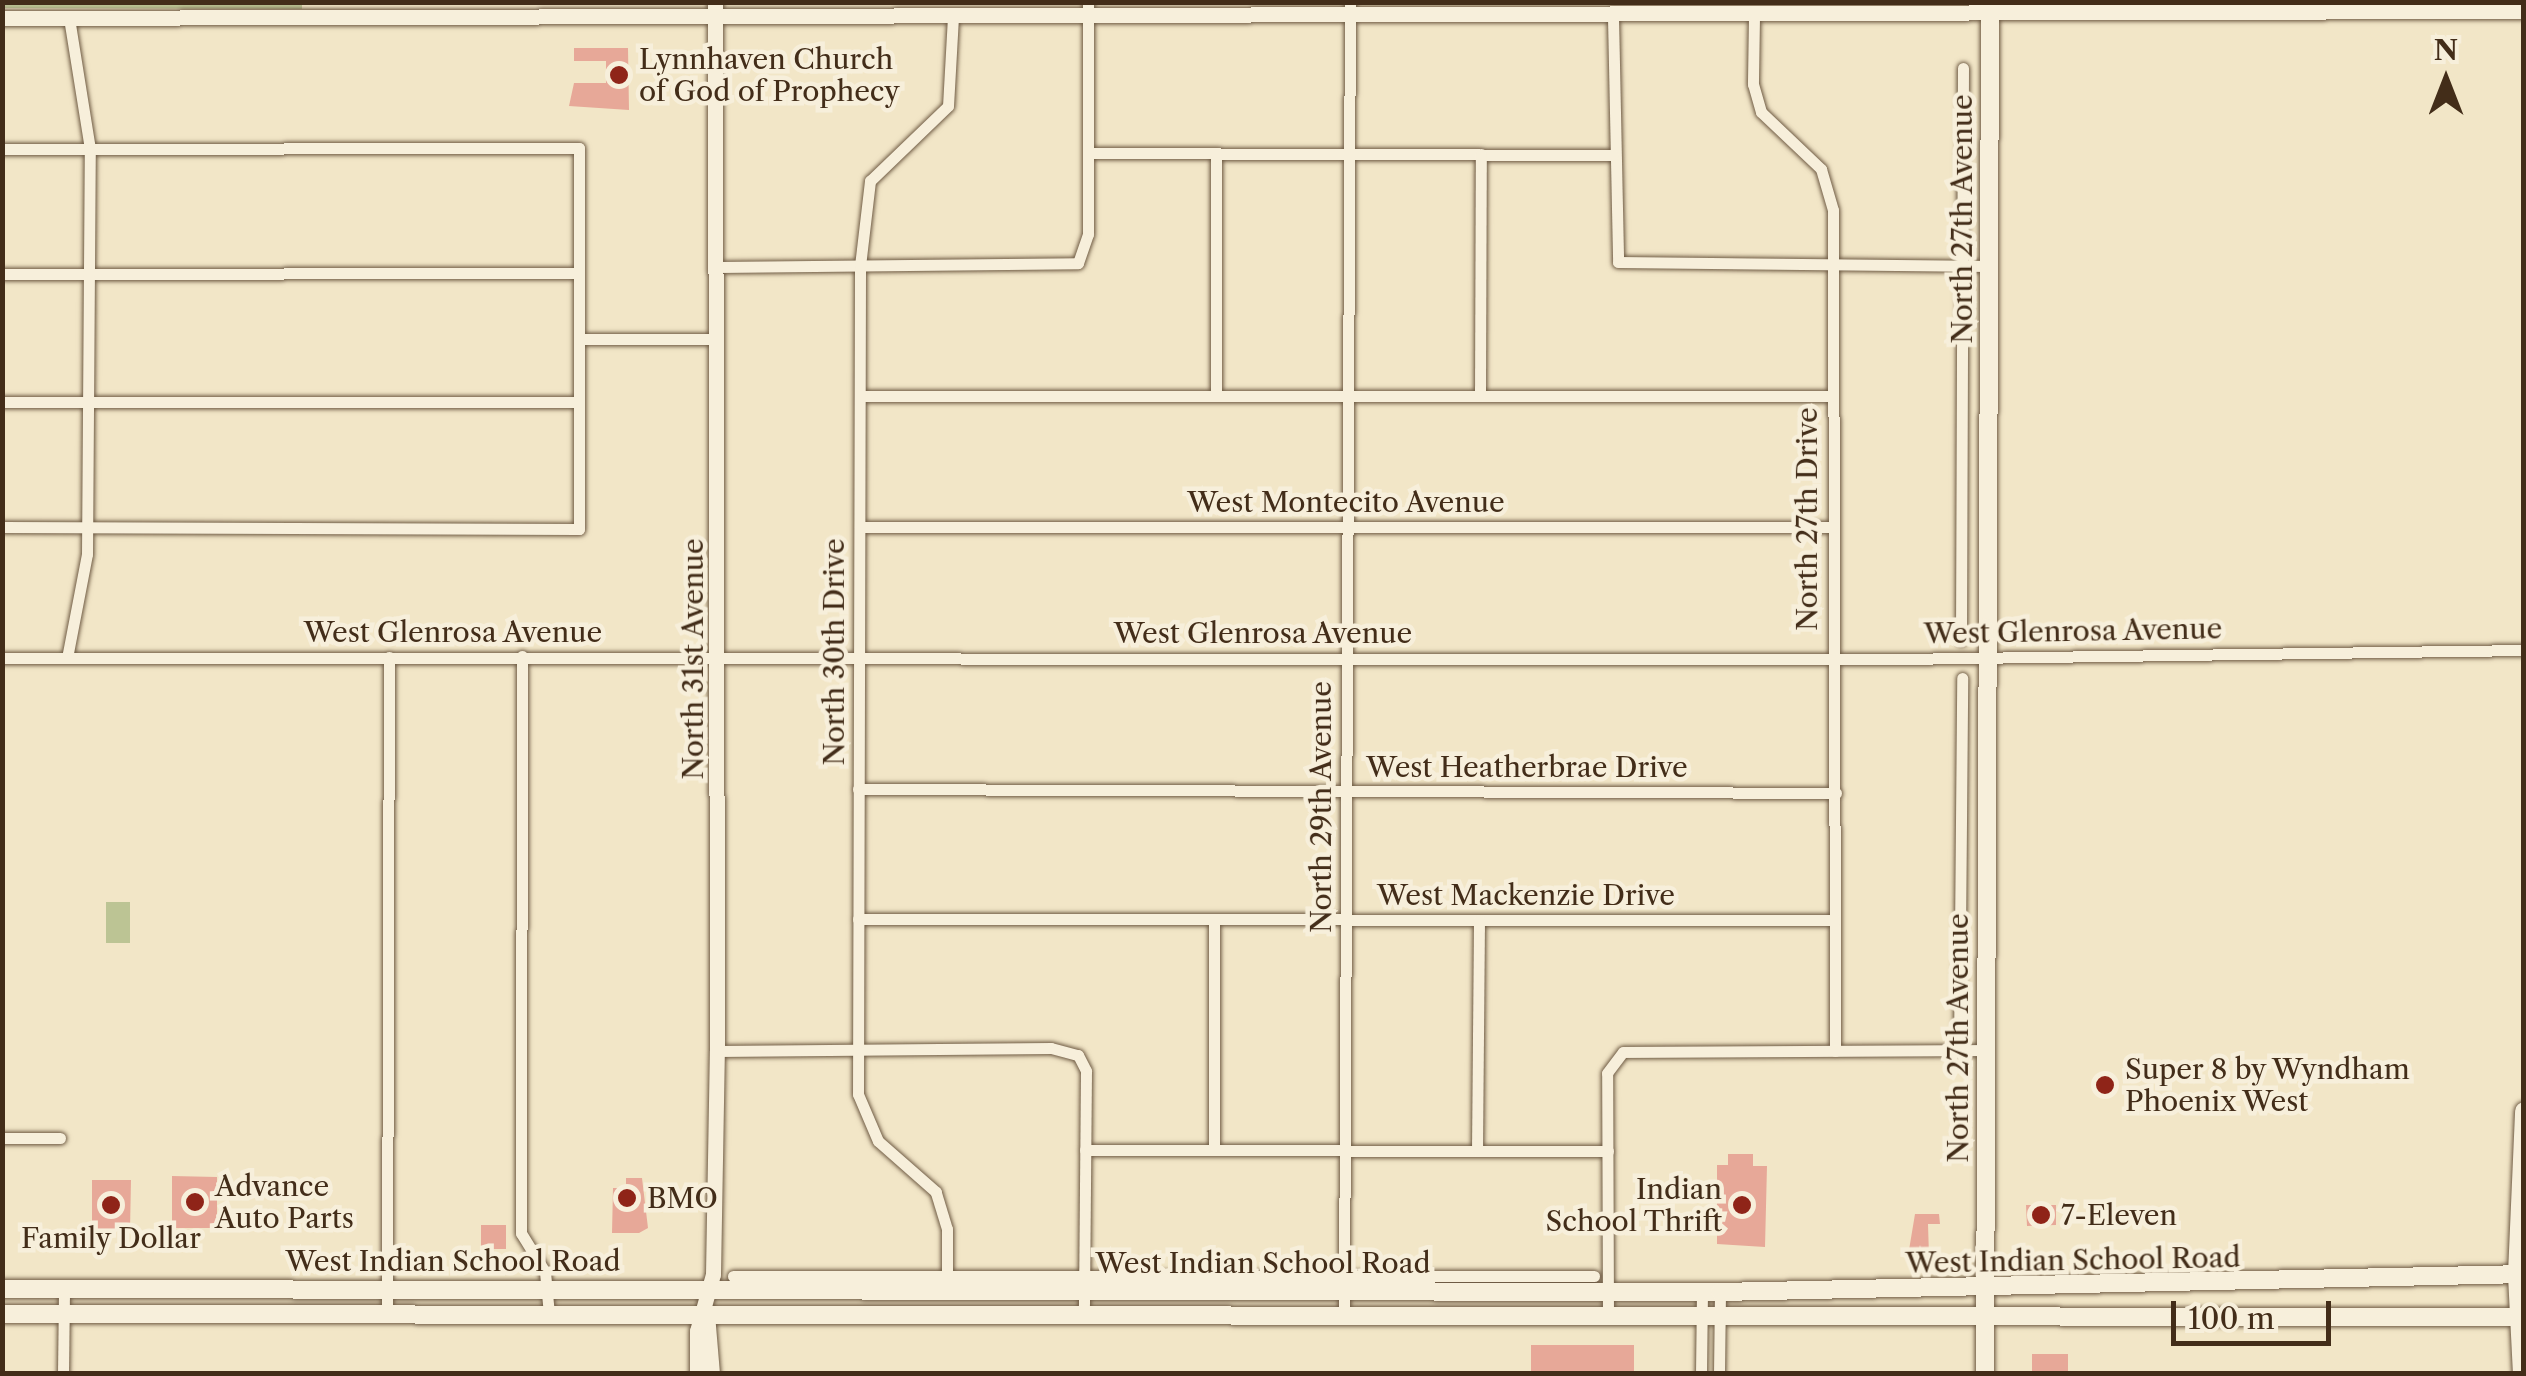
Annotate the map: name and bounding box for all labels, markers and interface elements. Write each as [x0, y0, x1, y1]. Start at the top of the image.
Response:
north arrow [2396, 30, 2496, 130]
text: N [2434, 33, 2458, 67]
place label: Lynnhaven Church of God of Prophecy [639, 42, 900, 108]
marker: Lynnhaven Church of God of Prophecy [608, 64, 630, 86]
street label: North 27th Avenue [1945, 94, 1979, 344]
street label: North 27th Drive [1790, 407, 1824, 631]
street label: West Montecito Avenue [1187, 485, 1505, 519]
street label: North 31st Avenue [676, 538, 710, 780]
street label: North 30th Drive [817, 538, 851, 766]
street label: West Glenrosa Avenue [1923, 612, 2223, 650]
street label: West Glenrosa Avenue [303, 615, 603, 649]
street label: West Glenrosa Avenue [1113, 616, 1413, 650]
street label: North 29th Avenue [1304, 680, 1338, 934]
street label: West Heatherbrae Drive [1366, 750, 1688, 784]
street label: West Mackenzie Drive [1377, 878, 1675, 912]
street label: North 27th Avenue [1941, 913, 1975, 1163]
place label: Super 8 by Wyndham Phoenix West [2125, 1052, 2412, 1118]
marker: Super 8 by Wyndham Phoenix West [2094, 1074, 2116, 1096]
place label: Advance Auto Parts [215, 1169, 354, 1235]
place label: Indian School Thrift [1545, 1172, 1722, 1238]
place label: BMO [647, 1181, 718, 1215]
marker: BMO [616, 1187, 638, 1209]
marker: Advance Auto Parts [184, 1191, 206, 1213]
marker: Family Dollar [100, 1194, 122, 1216]
marker: Indian School Thrift [1731, 1194, 1753, 1216]
place label: 7-Eleven [2061, 1198, 2177, 1232]
marker: 7-Eleven [2030, 1204, 2052, 1226]
place label: Family Dollar [21, 1221, 201, 1255]
street label: West Indian School Road [1905, 1240, 2241, 1280]
street label: West Indian School Road [285, 1244, 621, 1278]
street label: West Indian School Road [1095, 1246, 1431, 1280]
scale bar [2176, 1281, 2336, 1343]
text: 100 m [2188, 1300, 2275, 1337]

